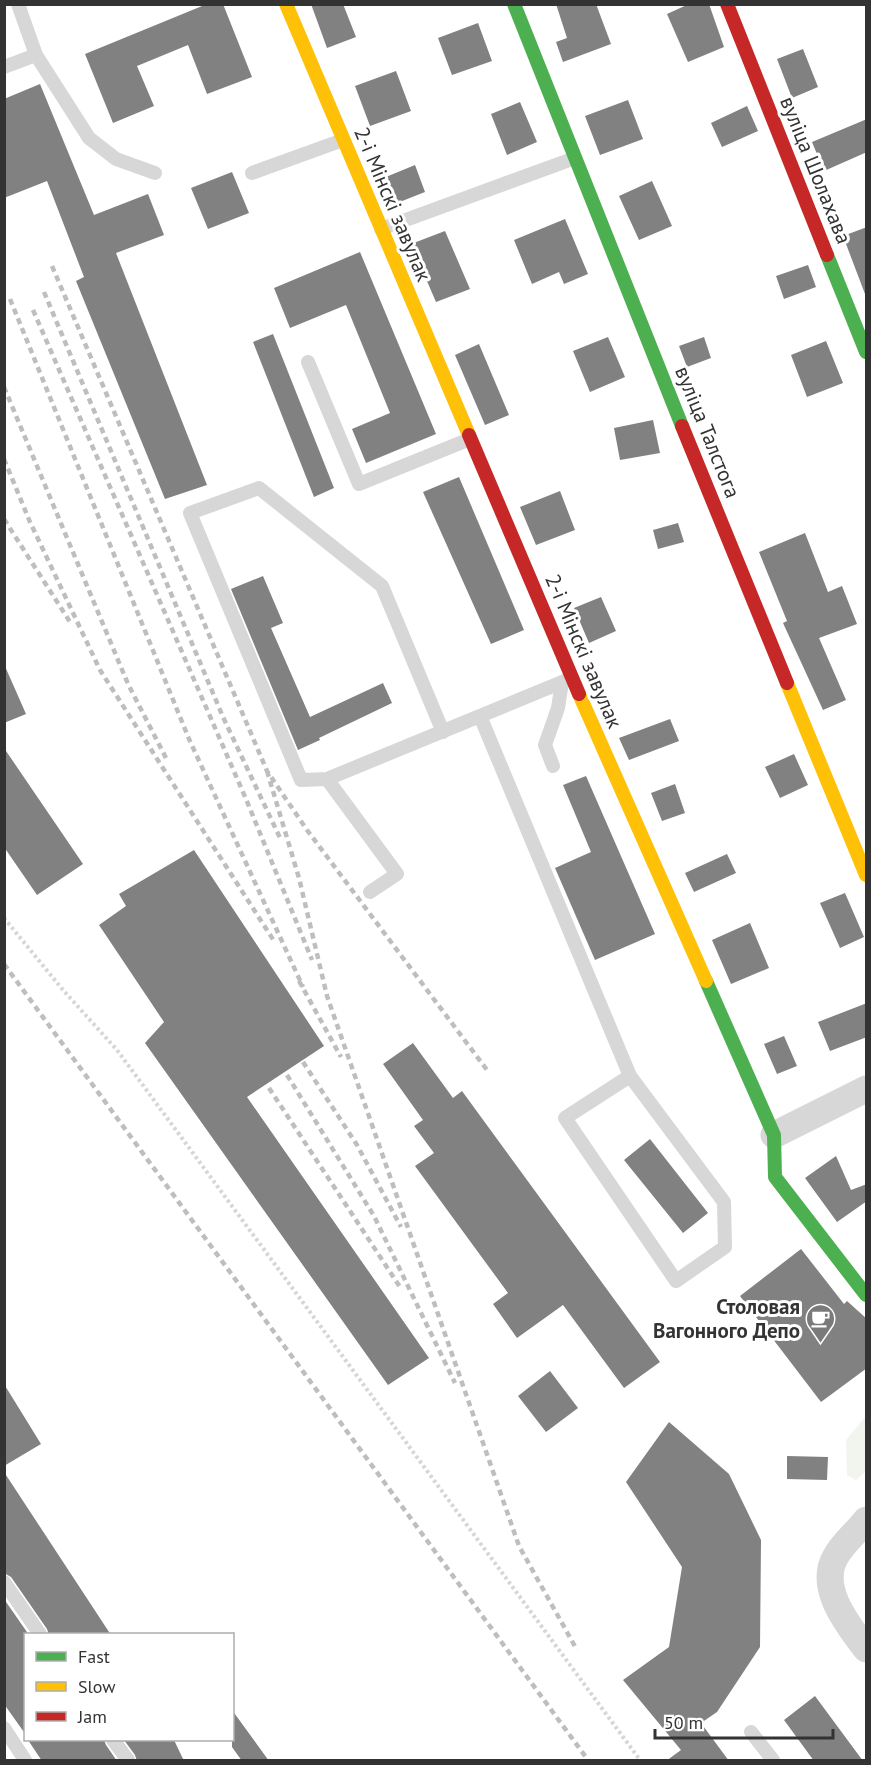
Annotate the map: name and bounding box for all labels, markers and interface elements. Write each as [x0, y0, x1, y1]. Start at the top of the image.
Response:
street label: вуліца Шолахава [774, 92, 858, 248]
street label: 2-і Мінскі завулак [348, 123, 438, 285]
street label: вуліца Талстога [669, 362, 747, 502]
street label: 2-і Мінскі завулак [539, 570, 629, 732]
place label: Столовая Вагонного Депо [653, 1293, 800, 1344]
cafe icon: Столовая Вагонного Депо [805, 1302, 837, 1344]
legend [24, 1633, 234, 1741]
text: Fast [78, 1645, 110, 1668]
text: Slow [78, 1675, 116, 1698]
scale bar [655, 1702, 834, 1740]
text: Jam [77, 1705, 107, 1728]
text: 50 m [664, 1711, 703, 1734]

